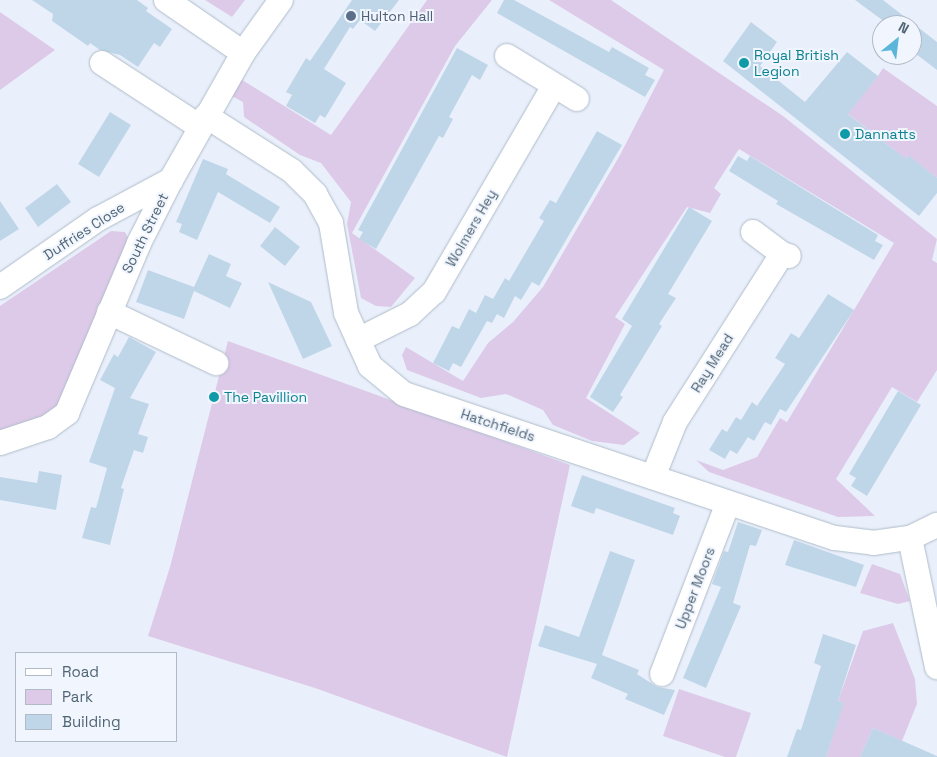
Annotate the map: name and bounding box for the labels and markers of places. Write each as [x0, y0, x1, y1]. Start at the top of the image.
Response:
place label: Hulton Hall [361, 8, 433, 24]
marker: Hulton Hall [345, 10, 357, 22]
place label: Royal British Legion [754, 47, 839, 80]
marker: Royal British Legion [738, 57, 750, 69]
place label: Dannatts [855, 126, 916, 142]
marker: Dannatts [839, 128, 851, 140]
place label: The Pavillion [224, 389, 307, 405]
marker: The Pavillion [208, 391, 220, 403]

